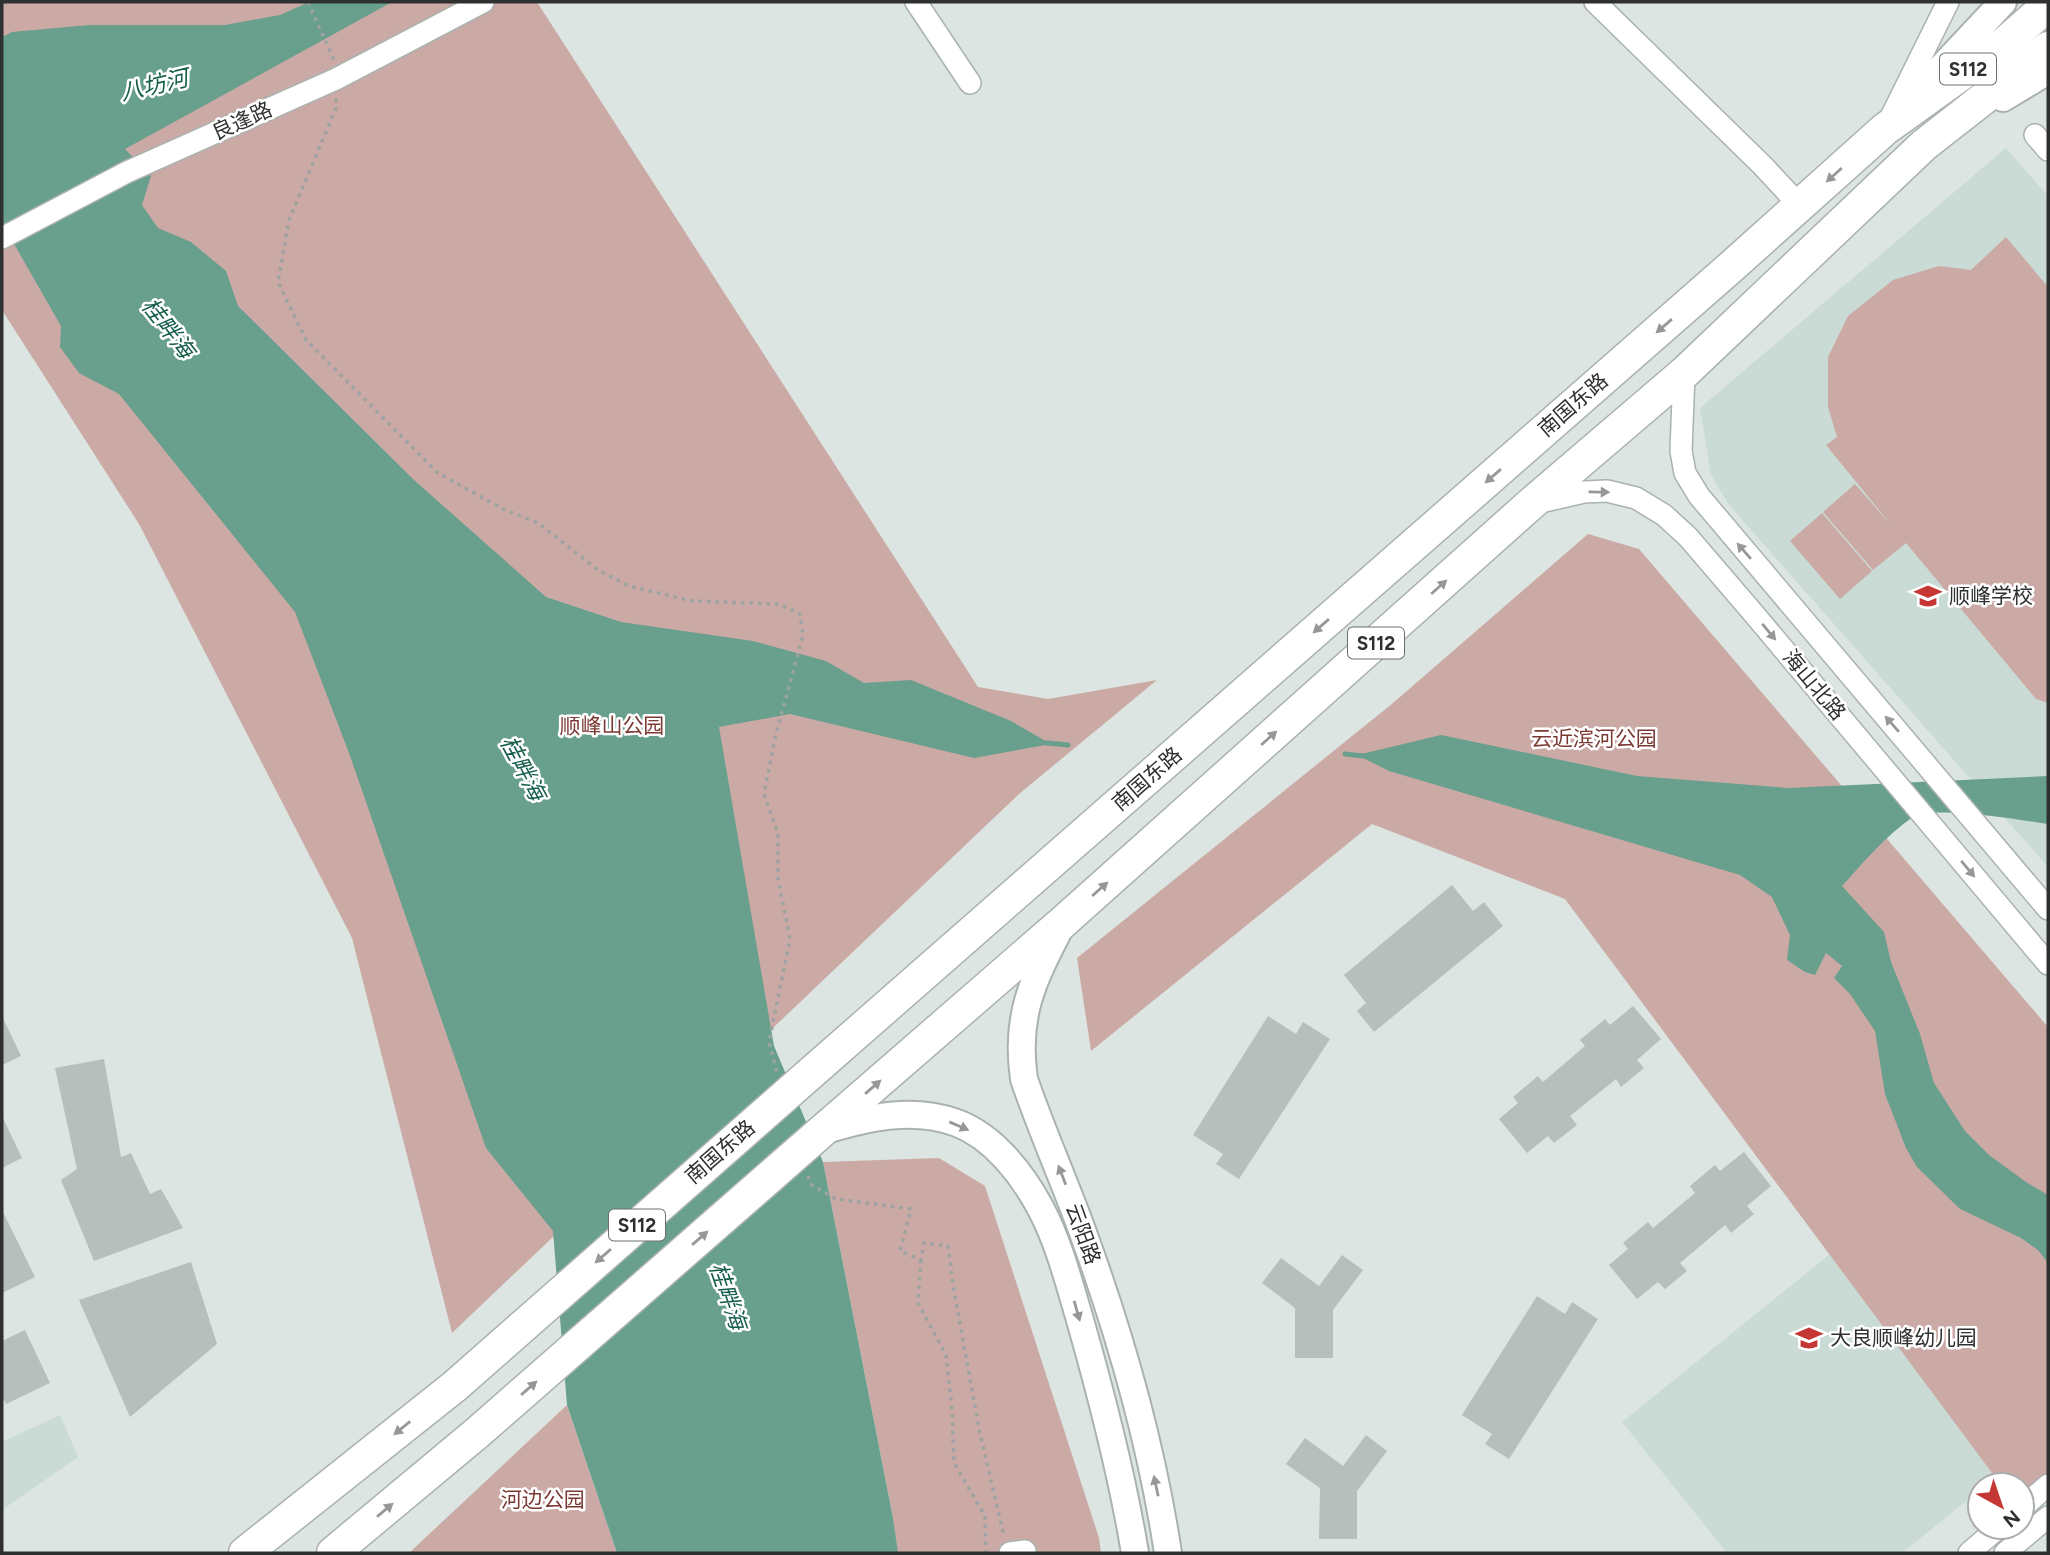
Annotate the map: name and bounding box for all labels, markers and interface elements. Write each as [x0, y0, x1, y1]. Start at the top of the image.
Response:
road number: S112 [1940, 54, 1996, 85]
water label: 八坊河 [117, 63, 195, 106]
street label: 良逢路 [208, 96, 276, 145]
one-way arrow [1825, 167, 1843, 183]
water label: 桂畔海 [136, 292, 202, 366]
one-way arrow [1655, 318, 1673, 334]
street label: 南国东路 [1533, 368, 1613, 442]
one-way arrow [1484, 468, 1501, 483]
one-way arrow [1588, 486, 1610, 498]
one-way arrow [1737, 543, 1752, 560]
one-way arrow [1430, 579, 1447, 595]
school or university icon: 顺峰学校 [1913, 581, 1943, 611]
place label: 顺峰学校 [1949, 583, 2033, 608]
one-way arrow [1313, 618, 1330, 633]
one-way arrow [1761, 623, 1776, 640]
road number: S112 [1348, 628, 1404, 658]
street label: 海山北路 [1778, 644, 1851, 725]
park label: 顺峰山公园 [560, 713, 665, 738]
one-way arrow [1884, 715, 1900, 733]
park label: 云近滨河公园 [1531, 726, 1657, 751]
water label: 桂畔海 [494, 731, 553, 808]
one-way arrow [1261, 731, 1278, 746]
street label: 南国东路 [1107, 742, 1187, 816]
one-way arrow [1960, 861, 1975, 878]
one-way arrow [1091, 881, 1109, 897]
one-way arrow [864, 1079, 882, 1095]
street label: 南国东路 [680, 1115, 760, 1189]
one-way arrow [949, 1120, 969, 1132]
one-way arrow [1056, 1164, 1067, 1185]
street label: 云阳路 [1061, 1200, 1106, 1268]
road number: S112 [609, 1210, 665, 1240]
one-way arrow [691, 1230, 709, 1246]
one-way arrow [594, 1248, 612, 1264]
water label: 桂畔海 [704, 1259, 753, 1336]
one-way arrow [1072, 1300, 1083, 1322]
school or university icon: 大良顺峰幼儿园 [1794, 1323, 1824, 1353]
place label: 大良顺峰幼儿园 [1830, 1325, 1977, 1350]
one-way arrow [520, 1381, 537, 1396]
one-way arrow [393, 1420, 410, 1435]
north arrow [1966, 1471, 2036, 1541]
one-way arrow [1150, 1475, 1161, 1497]
park label: 河边公园 [501, 1487, 585, 1512]
one-way arrow [376, 1502, 394, 1517]
text: N [1999, 1505, 2025, 1532]

